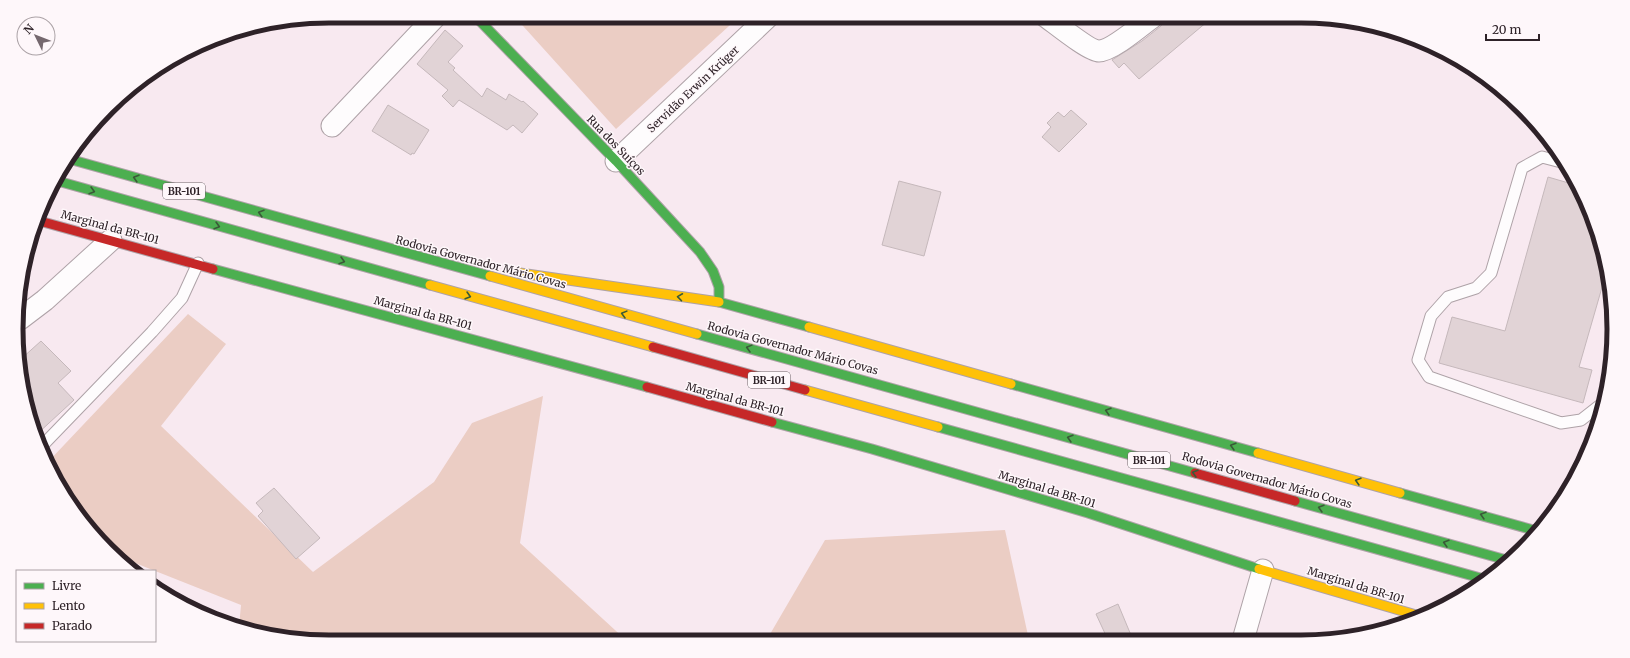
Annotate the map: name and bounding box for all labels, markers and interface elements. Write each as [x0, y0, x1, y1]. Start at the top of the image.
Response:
north arrow [16, 16, 56, 56]
scale bar [1486, 16, 1539, 42]
text: N [21, 21, 37, 37]
text: 20 m [1492, 22, 1521, 37]
street label: Servidão Erwin Krüger [644, 43, 742, 135]
street label: Rua dos Suíços [584, 112, 648, 178]
one-way arrow [132, 174, 139, 183]
road number: BR-101 [163, 183, 205, 199]
one-way arrow [88, 186, 95, 195]
street label: Marginal da BR-101 [59, 207, 161, 247]
one-way arrow [258, 209, 265, 218]
one-way arrow [213, 221, 220, 230]
street label: Rodovia Governador Mário Covas [394, 232, 568, 292]
one-way arrow [339, 256, 346, 264]
one-way arrow [464, 291, 471, 299]
street label: Marginal da BR-101 [372, 293, 474, 333]
one-way arrow [677, 293, 683, 302]
one-way arrow [620, 310, 627, 318]
street label: Rodovia Governador Mário Covas [706, 318, 880, 378]
one-way arrow [746, 344, 753, 353]
road number: BR-101 [748, 372, 790, 388]
street label: Marginal da BR-101 [684, 379, 786, 419]
one-way arrow [1104, 407, 1111, 416]
one-way arrow [1067, 434, 1074, 443]
one-way arrow [1230, 442, 1236, 450]
street label: Rodovia Governador Mário Covas [1180, 449, 1354, 511]
road number: BR-101 [1128, 452, 1170, 468]
street label: Marginal da BR-101 [997, 468, 1097, 510]
one-way arrow [1192, 469, 1199, 478]
one-way arrow [1355, 477, 1361, 485]
one-way arrow [1317, 504, 1324, 513]
one-way arrow [1480, 512, 1487, 520]
one-way arrow [1443, 539, 1450, 548]
street label: Marginal da BR-101 [1306, 564, 1406, 606]
legend [16, 570, 156, 642]
text: Livre [52, 578, 81, 593]
text: Lento [52, 598, 85, 613]
text: Parado [52, 618, 92, 633]

